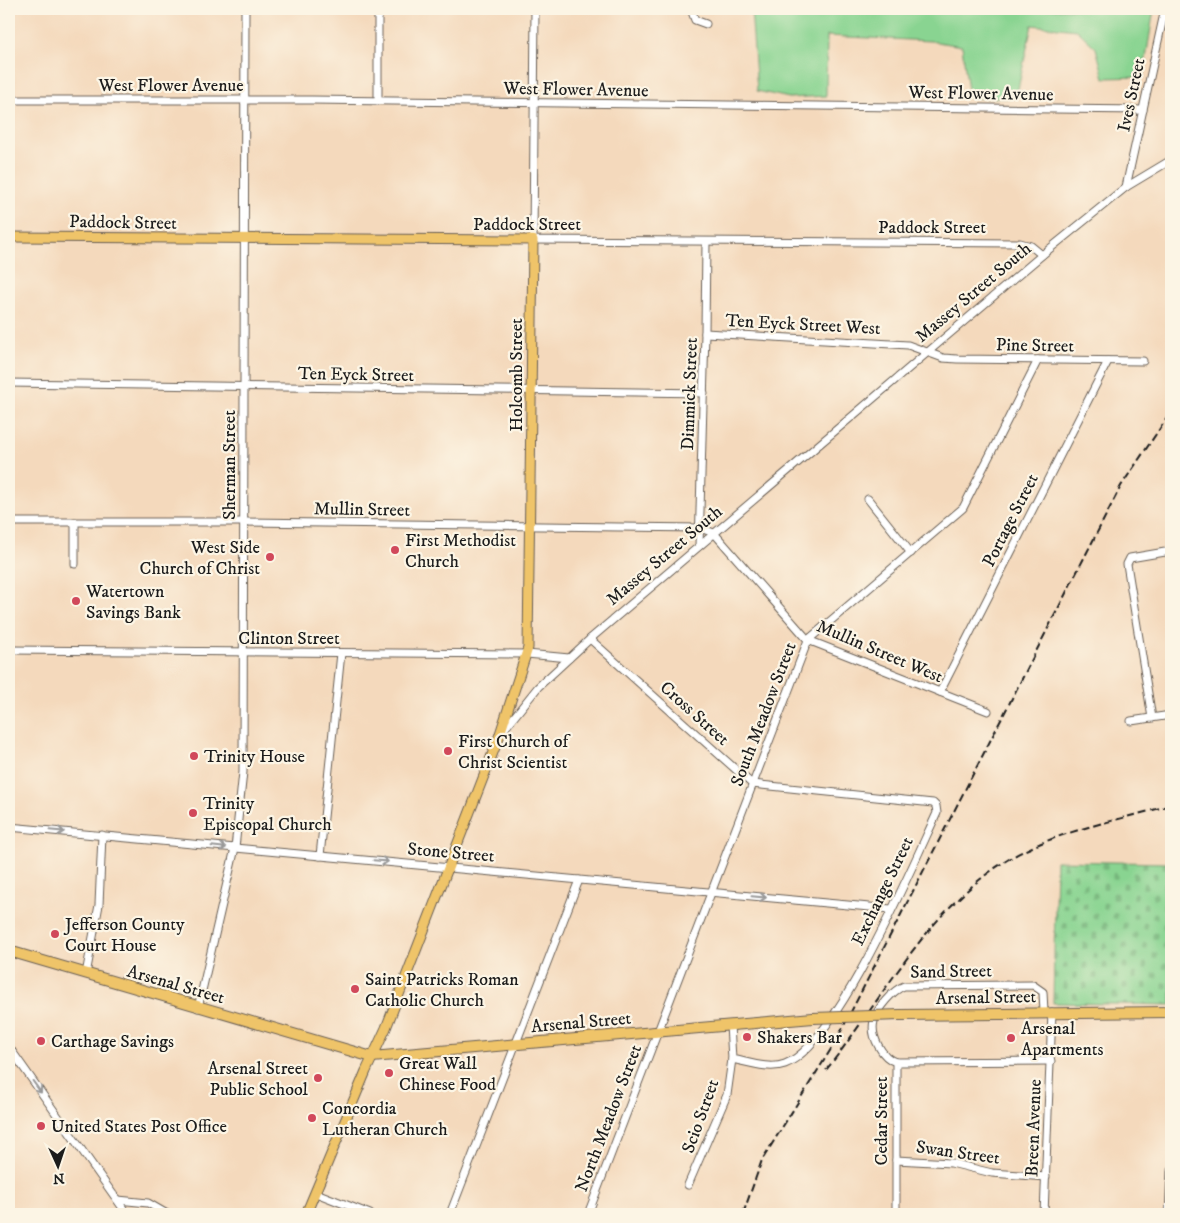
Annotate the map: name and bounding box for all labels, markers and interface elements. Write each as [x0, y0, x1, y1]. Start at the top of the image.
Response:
street label: Ives Street [1113, 56, 1151, 134]
street label: West Flower Avenue [97, 75, 244, 97]
street label: West Flower Avenue [502, 78, 649, 102]
street label: West Flower Avenue [907, 82, 1054, 106]
street label: Paddock Street [69, 211, 177, 235]
street label: Paddock Street [473, 214, 581, 236]
street label: Paddock Street [878, 217, 986, 239]
street label: Massey Street South [911, 238, 1036, 348]
street label: Ten Eyck Street West [725, 310, 881, 340]
street label: Holcomb Street [506, 318, 528, 432]
street label: Pine Street [996, 334, 1075, 358]
street label: Dimmick Street [677, 337, 703, 451]
street label: Ten Eyck Street [298, 363, 415, 387]
street label: Sherman Street [219, 410, 241, 520]
street label: Portage Street [978, 470, 1044, 571]
street label: Mullin Street [314, 498, 410, 522]
street label: Massey Street South [602, 501, 727, 611]
place label: First Methodist Church [405, 530, 516, 573]
place label: West Side Church of Christ [140, 537, 260, 580]
marker: First Methodist Church [389, 544, 401, 556]
marker: West Side Church of Christ [264, 551, 276, 563]
place label: Watertown Savings Bank [85, 581, 181, 624]
marker: Watertown Savings Bank [70, 595, 82, 607]
street label: Mullin Street West [813, 615, 946, 688]
street label: Clinton Street [238, 628, 340, 650]
street label: South Meadow Street [726, 639, 802, 790]
street label: Cross Street [655, 677, 734, 751]
place label: First Church of Christ Scientist [458, 731, 571, 774]
marker: First Church of Christ Scientist [442, 745, 454, 757]
place label: Trinity House [204, 746, 305, 768]
marker: Trinity House [188, 750, 200, 762]
place label: Trinity Episcopal Church [203, 793, 332, 836]
marker: Trinity Episcopal Church [187, 807, 199, 819]
one-way arrow [49, 826, 65, 836]
street label: Exchange Street [847, 833, 919, 949]
street label: Stone Street [407, 838, 496, 868]
one-way arrow [211, 842, 227, 851]
one-way arrow [373, 857, 389, 866]
one-way arrow [751, 892, 767, 902]
place label: Jefferson County Court House [63, 914, 185, 957]
marker: Jefferson County Court House [49, 928, 61, 940]
street label: Sand Street [910, 960, 992, 984]
street label: Arsenal Street [124, 961, 227, 1009]
place label: Saint Patricks Roman Catholic Church [365, 969, 519, 1012]
marker: Saint Patricks Roman Catholic Church [349, 983, 361, 995]
street label: Arsenal Street [936, 986, 1037, 1010]
street label: Arsenal Street [530, 1008, 632, 1038]
place label: Arsenal Apartments [1021, 1018, 1104, 1061]
place label: Shakers Bar [757, 1027, 842, 1049]
place label: Carthage Savings [51, 1031, 174, 1053]
marker: Shakers Bar [741, 1031, 753, 1043]
marker: Arsenal Apartments [1005, 1032, 1017, 1044]
marker: Carthage Savings [35, 1035, 47, 1047]
street label: North Meadow Street [571, 1041, 647, 1195]
place label: Great Wall Chinese Food [399, 1053, 496, 1096]
place label: Arsenal Street Public School [207, 1058, 309, 1101]
marker: Great Wall Chinese Food [383, 1067, 395, 1079]
marker: Arsenal Street Public School [312, 1072, 324, 1084]
street label: Scio Street [677, 1076, 725, 1156]
street label: Cedar Street [871, 1076, 893, 1166]
street label: Breen Avenue [1021, 1079, 1047, 1177]
one-way arrow [32, 1080, 42, 1094]
place label: Concordia Lutheran Church [322, 1098, 448, 1141]
marker: Concordia Lutheran Church [306, 1112, 318, 1124]
place label: United States Post Office [51, 1116, 227, 1138]
marker: United States Post Office [35, 1120, 47, 1132]
street label: Swan Street [915, 1136, 1001, 1170]
north arrow [32, 1140, 82, 1190]
text: N [52, 1169, 65, 1187]

